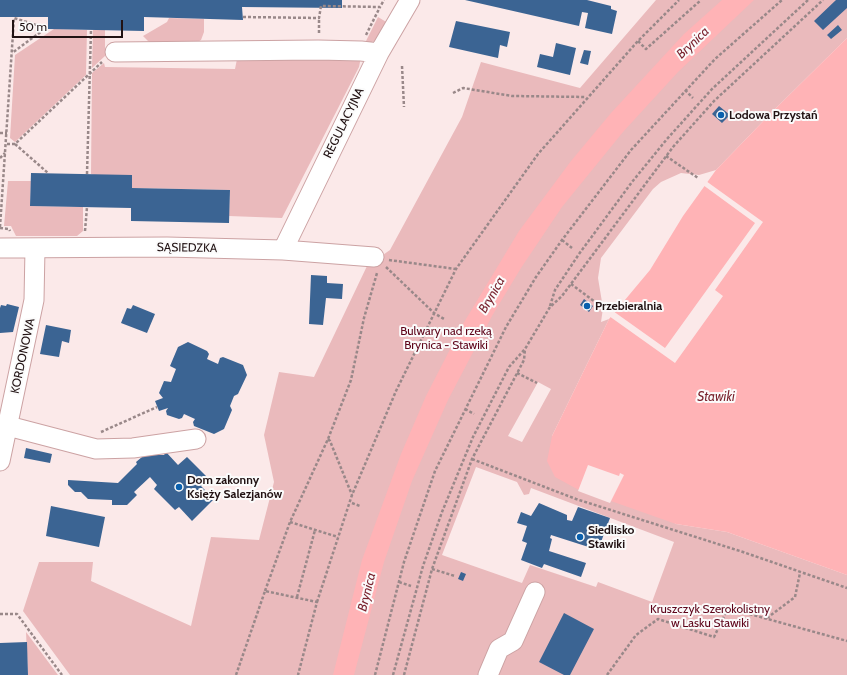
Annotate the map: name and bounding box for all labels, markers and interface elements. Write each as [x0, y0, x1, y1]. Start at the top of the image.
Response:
scale bar [14, 12, 125, 38]
text: 50 m [19, 19, 47, 34]
water label: Brynica [673, 24, 713, 62]
street label: REGULACYJNA [321, 85, 367, 161]
place label: Lodowa Przystań [729, 108, 818, 122]
marker: Lodowa Przystań [716, 110, 726, 120]
street label: SĄSIEDZKA [157, 240, 217, 256]
water label: Brynica [475, 274, 509, 316]
place label: Przebieralnia [595, 299, 662, 313]
marker: Przebieralnia [582, 301, 592, 311]
street label: KORDONOWA [8, 317, 38, 395]
park label: Bulwary nad rzeką Brynica - Stawiki [400, 324, 492, 352]
water label: Stawiki [697, 389, 735, 405]
place label: Dom zakonny Księży Salezjanów [187, 473, 282, 501]
marker: Dom zakonny Księży Salezjanów [174, 482, 184, 492]
place label: Siedlisko Stawiki [588, 523, 634, 551]
marker: Siedlisko Stawiki [575, 532, 585, 542]
water label: Brynica [355, 571, 379, 613]
park label: Kruszczyk Szerokolistny w Lasku Stawiki [650, 602, 770, 630]

